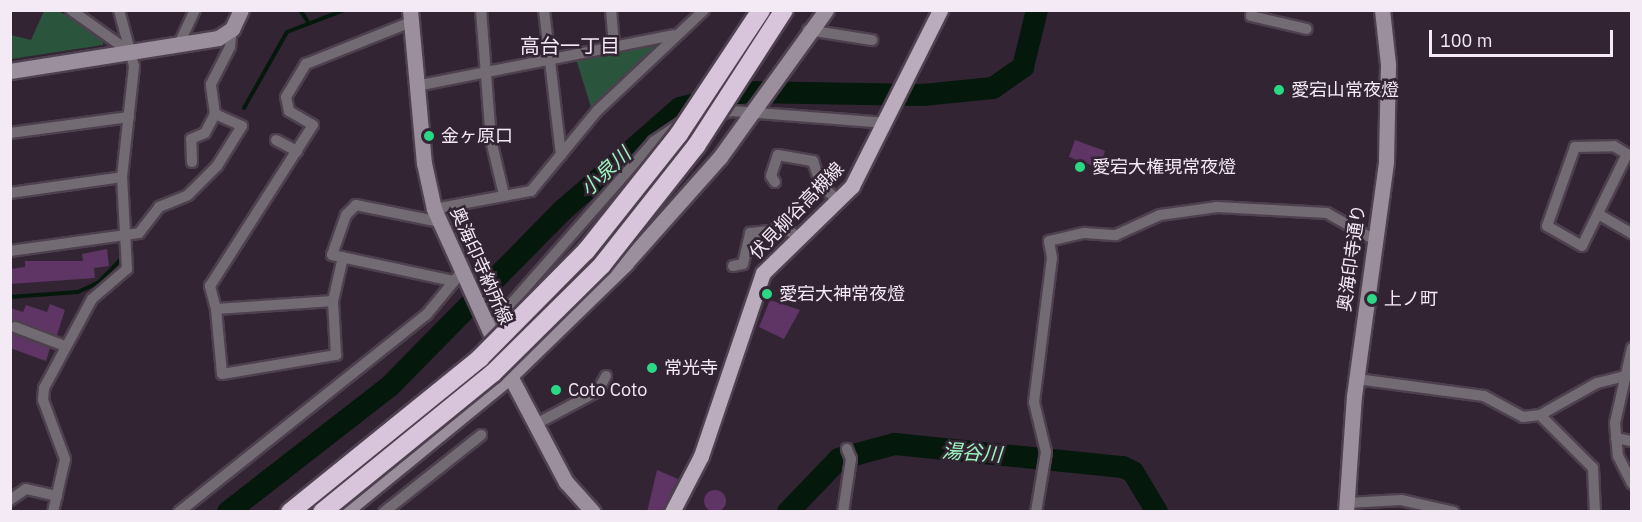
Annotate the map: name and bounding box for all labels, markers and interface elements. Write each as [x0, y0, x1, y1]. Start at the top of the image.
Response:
scale bar [1432, 18, 1616, 56]
text: 100 m [1440, 29, 1492, 52]
district label: 高台一丁目 [520, 33, 620, 57]
place label: 愛宕山常夜燈 [1291, 79, 1399, 101]
marker: 愛宕山常夜燈 [1272, 83, 1286, 97]
place label: 金ヶ原口 [441, 125, 513, 147]
marker: 金ヶ原口 [422, 129, 436, 143]
water label: 小泉川 [575, 142, 635, 200]
place label: 愛宕大権現常夜燈 [1092, 156, 1236, 178]
street label: 伏見柳谷高槻線 [745, 158, 849, 264]
marker: 愛宕大権現常夜燈 [1073, 160, 1087, 174]
street label: 奥海印寺通り [1334, 203, 1370, 313]
street label: 奥海印寺納所線 [446, 204, 516, 328]
place label: 愛宕大神常夜燈 [779, 283, 905, 305]
marker: 愛宕大神常夜燈 [760, 287, 774, 301]
place label: 上ノ町 [1384, 288, 1438, 310]
marker: 上ノ町 [1365, 292, 1379, 306]
place label: 常光寺 [664, 357, 718, 379]
marker: 常光寺 [645, 361, 659, 375]
place label: Coto Coto [568, 379, 647, 401]
marker: Coto Coto [549, 383, 563, 397]
water label: 湯谷川 [941, 438, 1003, 466]

